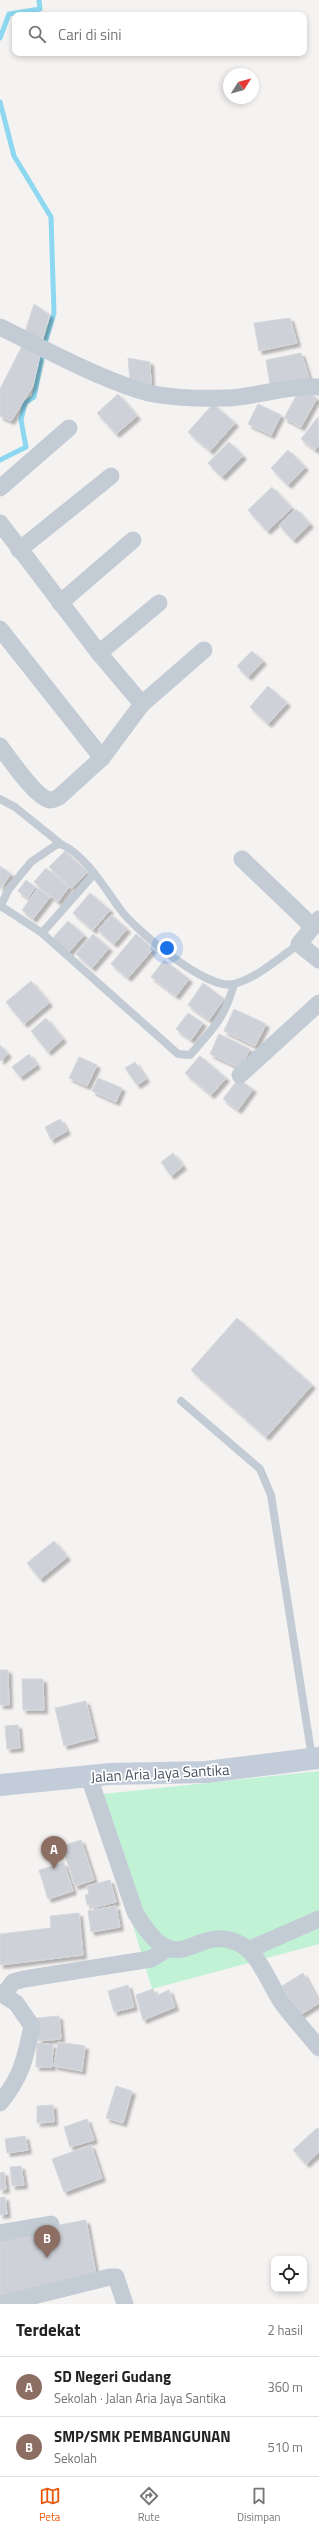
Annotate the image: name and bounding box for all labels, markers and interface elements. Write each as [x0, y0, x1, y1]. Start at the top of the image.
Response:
search box [12, 12, 307, 56]
icon: search [26, 23, 48, 45]
text: Cari di sini [58, 23, 122, 46]
north arrow [223, 68, 259, 104]
your location [157, 938, 177, 958]
street label: Jalan Aria Jaya Santika [90, 1758, 230, 1788]
pin: A [41, 1836, 67, 1869]
pin: B [34, 2225, 60, 2258]
map controls [271, 2256, 307, 2292]
button: locate [271, 2256, 307, 2292]
text: Terdekat [16, 2317, 80, 2343]
text: 2 hasil [267, 2320, 303, 2340]
text: SD Negeri Gudang [54, 2365, 171, 2388]
text: A [25, 2377, 33, 2397]
text: 360 m [267, 2377, 303, 2397]
text: Sekolah · Jalan Aria Jaya Santika [54, 2388, 226, 2408]
text: SMP/SMK PEMBANGUNAN [54, 2425, 231, 2448]
text: B [25, 2437, 33, 2457]
text: 510 m [267, 2437, 303, 2457]
text: Sekolah [54, 2448, 97, 2468]
tab: Peta [39, 2485, 61, 2525]
tab: Rute [138, 2485, 160, 2525]
tab: Disimpan [237, 2485, 280, 2525]

